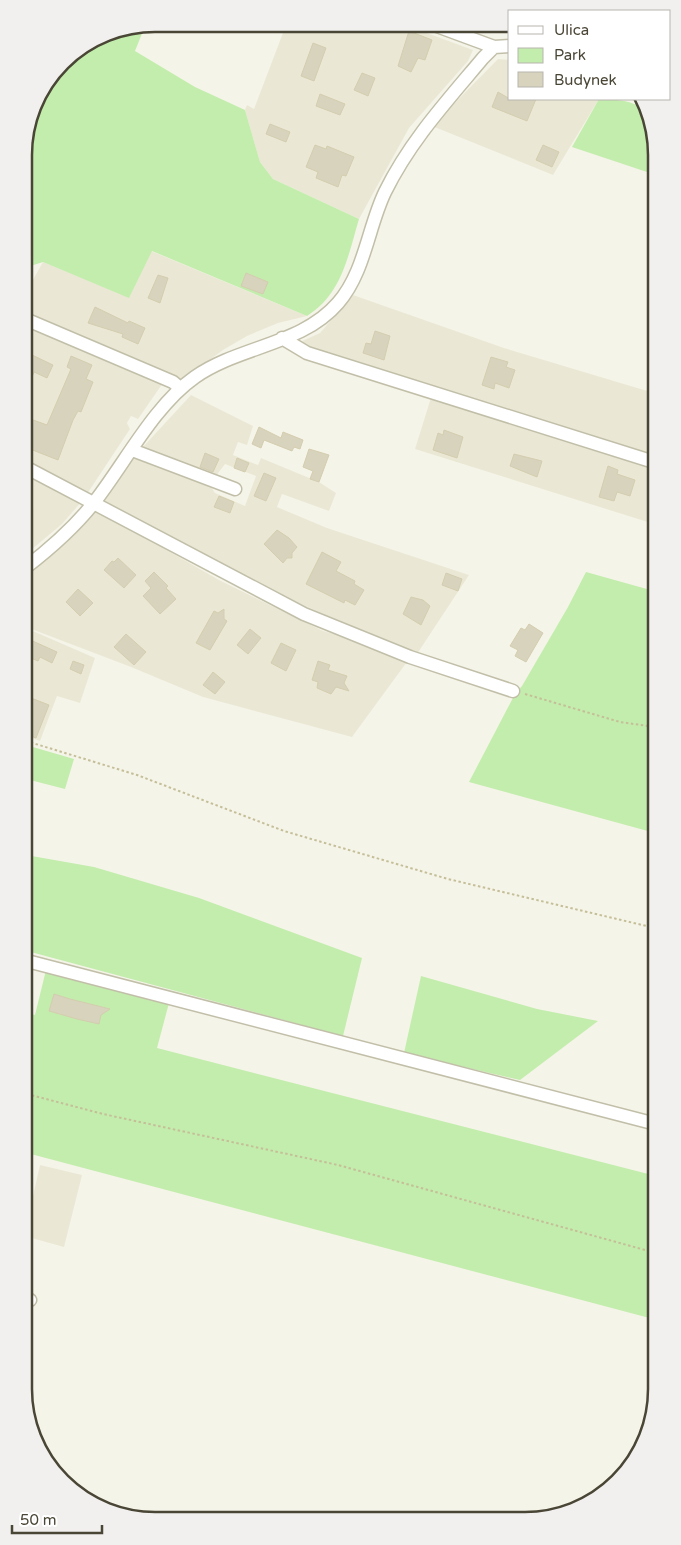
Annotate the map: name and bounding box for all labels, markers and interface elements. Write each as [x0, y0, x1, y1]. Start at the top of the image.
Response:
legend [508, 10, 671, 100]
text: Ulica [554, 21, 589, 39]
text: Park [554, 46, 586, 64]
text: Budynek [554, 71, 617, 89]
scale bar [12, 1502, 102, 1534]
text: 50 m [20, 1511, 57, 1529]

